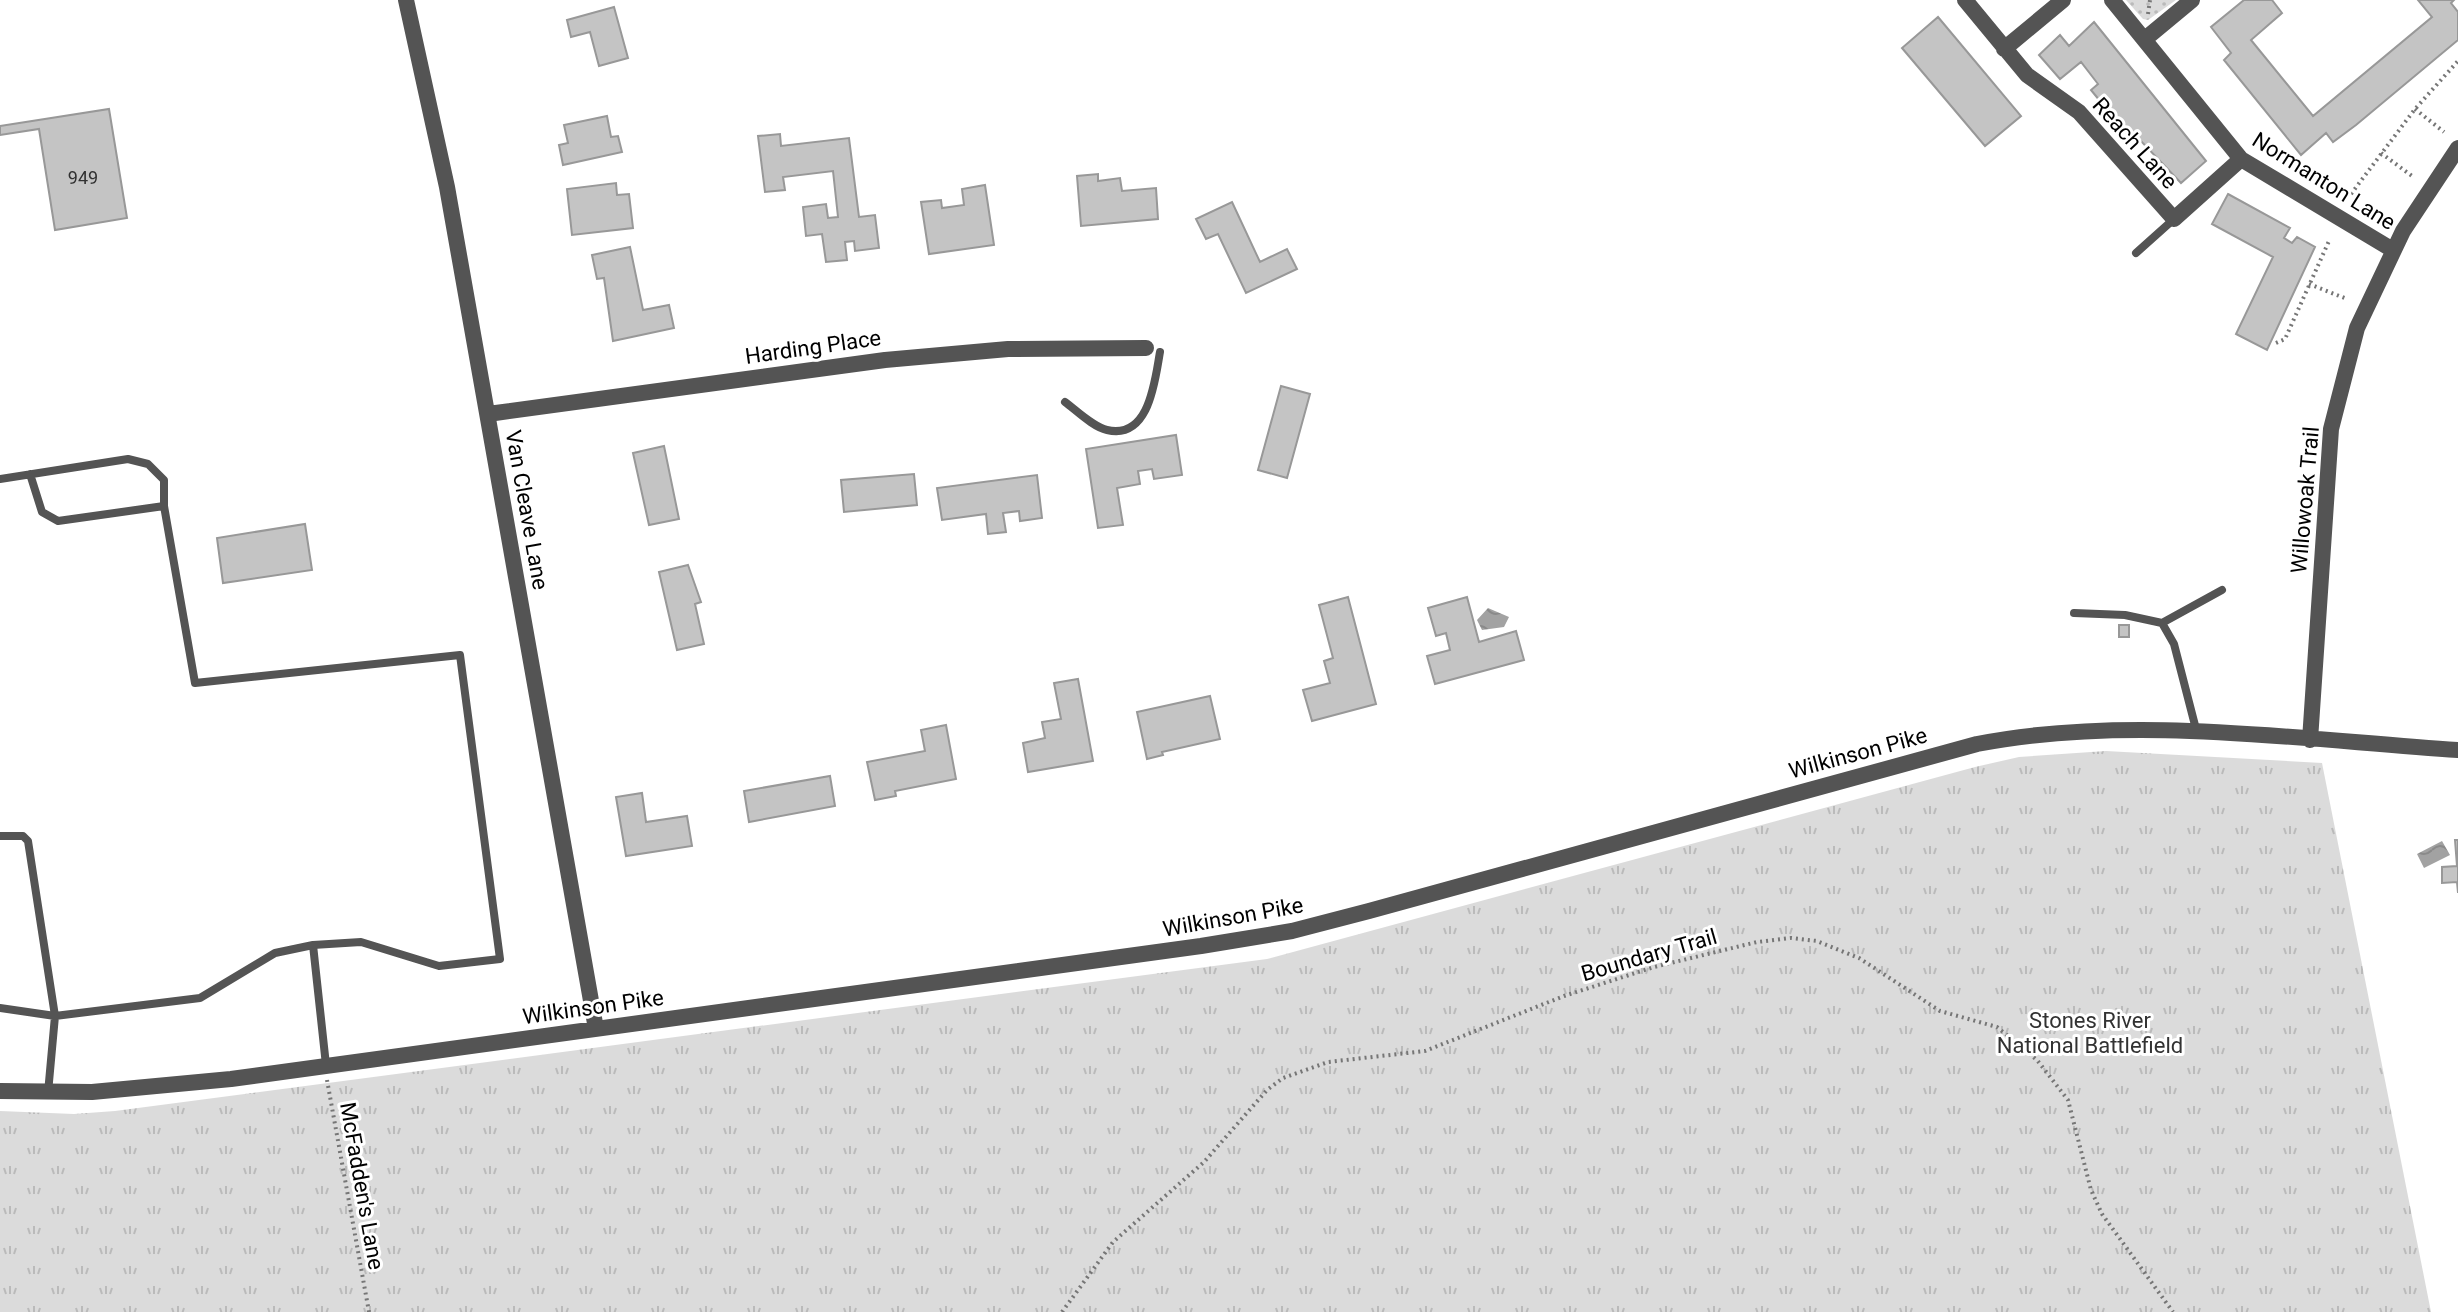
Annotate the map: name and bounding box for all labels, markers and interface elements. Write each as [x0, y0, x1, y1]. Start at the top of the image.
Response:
street label: Reach Lane [2088, 92, 2182, 194]
street label: Normanton Lane [2248, 127, 2400, 235]
house number: 949 [68, 167, 98, 188]
street label: Harding Place [743, 325, 883, 369]
street label: Willowoak Trail [2286, 426, 2324, 574]
street label: Van Cleave Lane [501, 428, 553, 592]
street label: Wilkinson Pike [1786, 723, 1930, 783]
street label: Wilkinson Pike [1161, 892, 1305, 942]
street label: Boundary Trail [1578, 924, 1720, 986]
street label: Wilkinson Pike [521, 985, 665, 1029]
park label: Stones River National Battlefield [1997, 1008, 2183, 1058]
street label: McFadden's Lane [335, 1100, 389, 1272]

